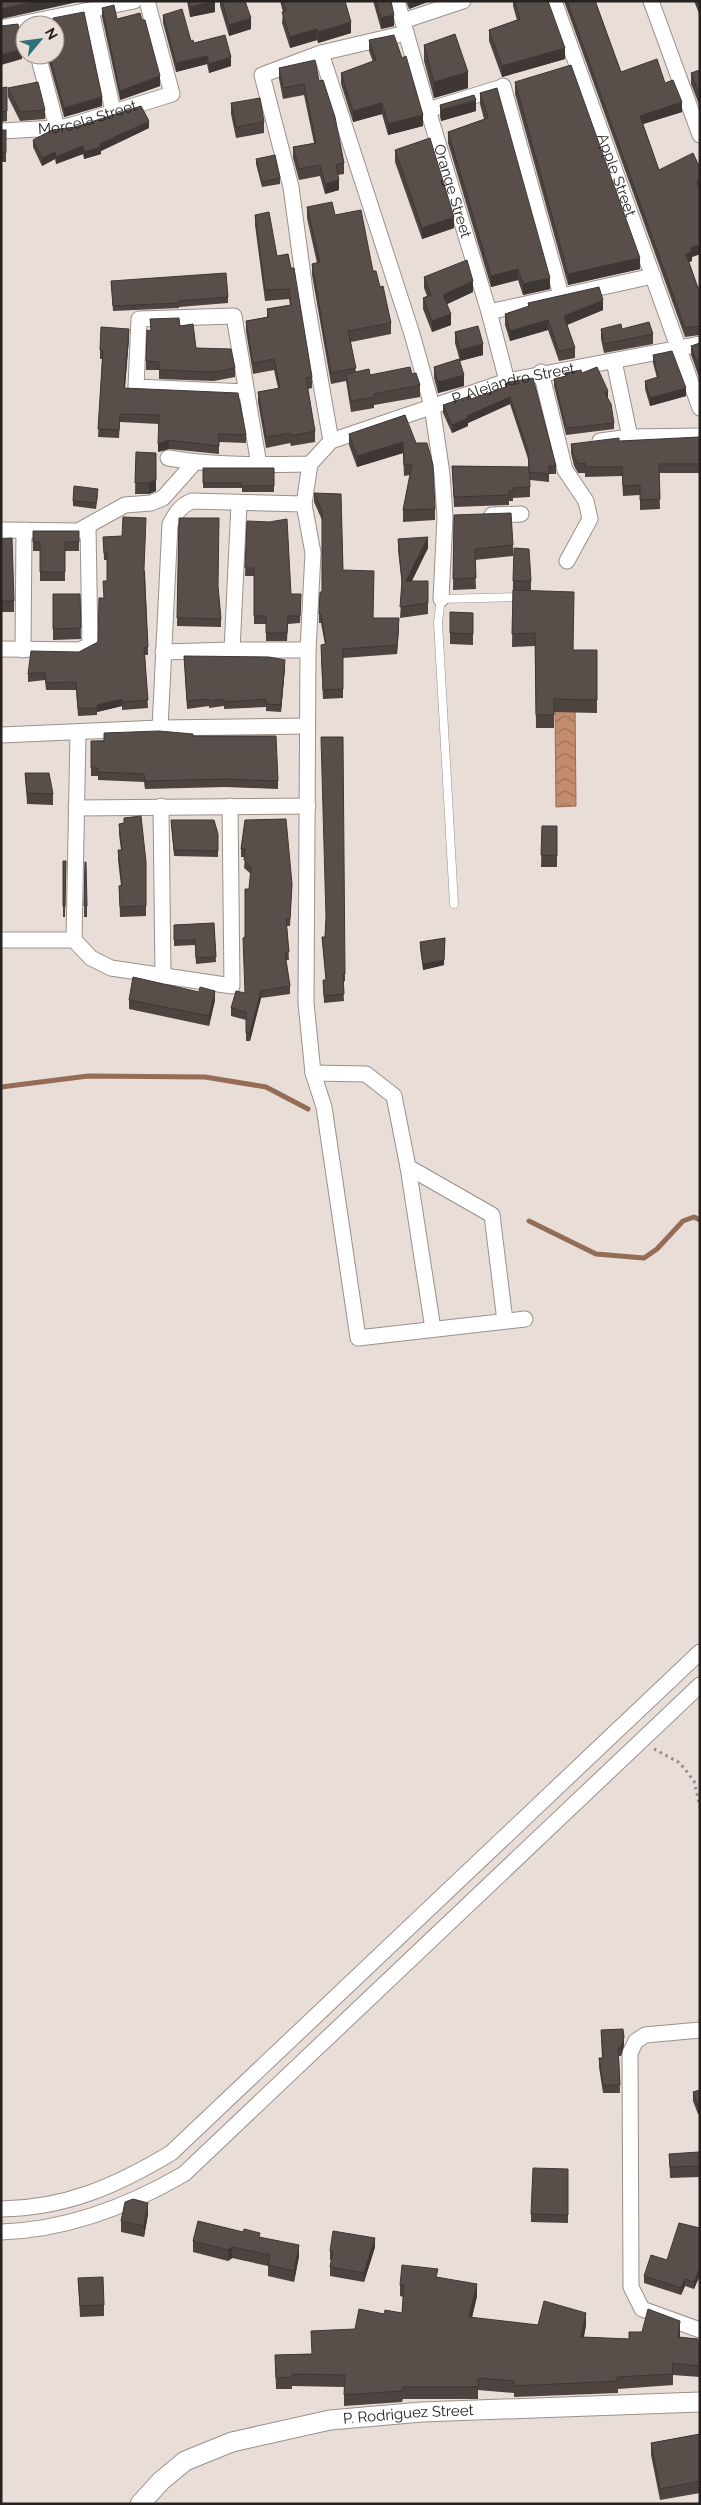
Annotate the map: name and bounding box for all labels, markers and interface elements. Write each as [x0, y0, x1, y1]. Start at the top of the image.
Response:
north arrow [15, 15, 65, 65]
text: N [42, 25, 61, 42]
street label: Morcela Street [38, 96, 139, 138]
street label: Apple Street [593, 131, 640, 219]
street label: Orange Street [430, 142, 475, 240]
street label: P. Alejandro Street [450, 359, 576, 408]
street label: P. Rodriguez Street [342, 2401, 474, 2428]

